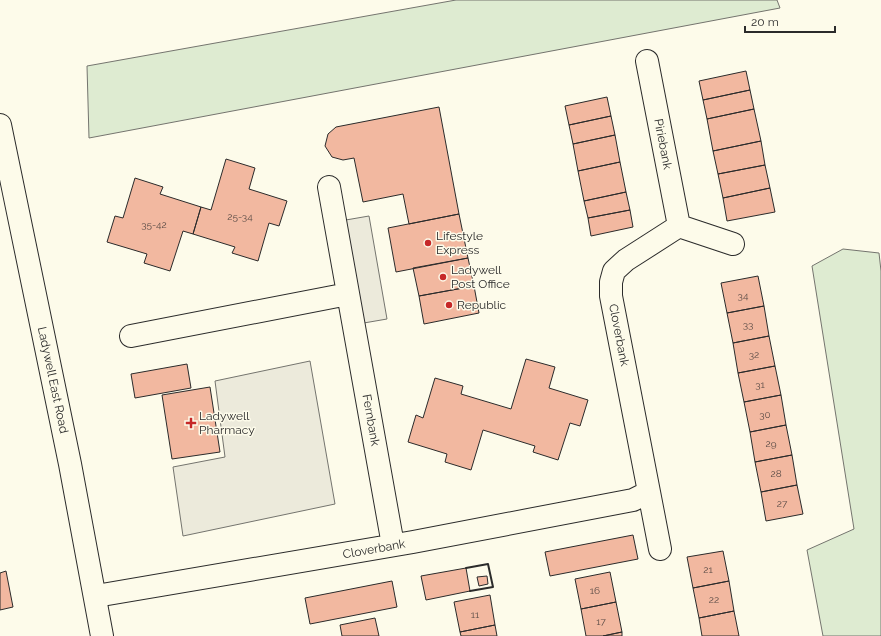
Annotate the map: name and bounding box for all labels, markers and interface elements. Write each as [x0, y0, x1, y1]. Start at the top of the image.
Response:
scale bar [745, 8, 835, 34]
text: 20 m [751, 15, 779, 29]
street label: Piriebank [651, 118, 675, 171]
house number: 25-34 [227, 211, 253, 222]
house number: 35-42 [141, 219, 167, 230]
place label: Lifestyle Express [436, 229, 483, 257]
marker: Lifestyle Express [423, 238, 433, 248]
place label: Ladywell Post Office [451, 263, 510, 291]
marker: Ladywell Post Office [438, 272, 448, 282]
house number: 34 [738, 290, 749, 301]
place label: Republic [457, 298, 506, 312]
marker: Republic [444, 300, 454, 310]
street label: Cloverbank [606, 303, 632, 368]
house number: 33 [743, 319, 753, 330]
street label: Ladywell East Road [35, 325, 71, 435]
house number: 32 [749, 349, 759, 360]
house number: 31 [755, 379, 766, 390]
street label: Fernbank [360, 393, 383, 448]
place label: Ladywell Pharmacy [199, 409, 255, 437]
house number: 30 [759, 409, 771, 420]
marker: Ladywell Pharmacy [186, 418, 196, 428]
house number: 29 [765, 438, 777, 449]
house number: 28 [770, 468, 782, 479]
house number: 27 [777, 498, 788, 509]
street label: Cloverbank [342, 537, 407, 561]
house number: 21 [703, 564, 713, 575]
house number: 16 [590, 585, 600, 596]
house number: 22 [709, 594, 719, 605]
house number: 11 [471, 609, 480, 620]
house number: 17 [596, 616, 606, 627]

